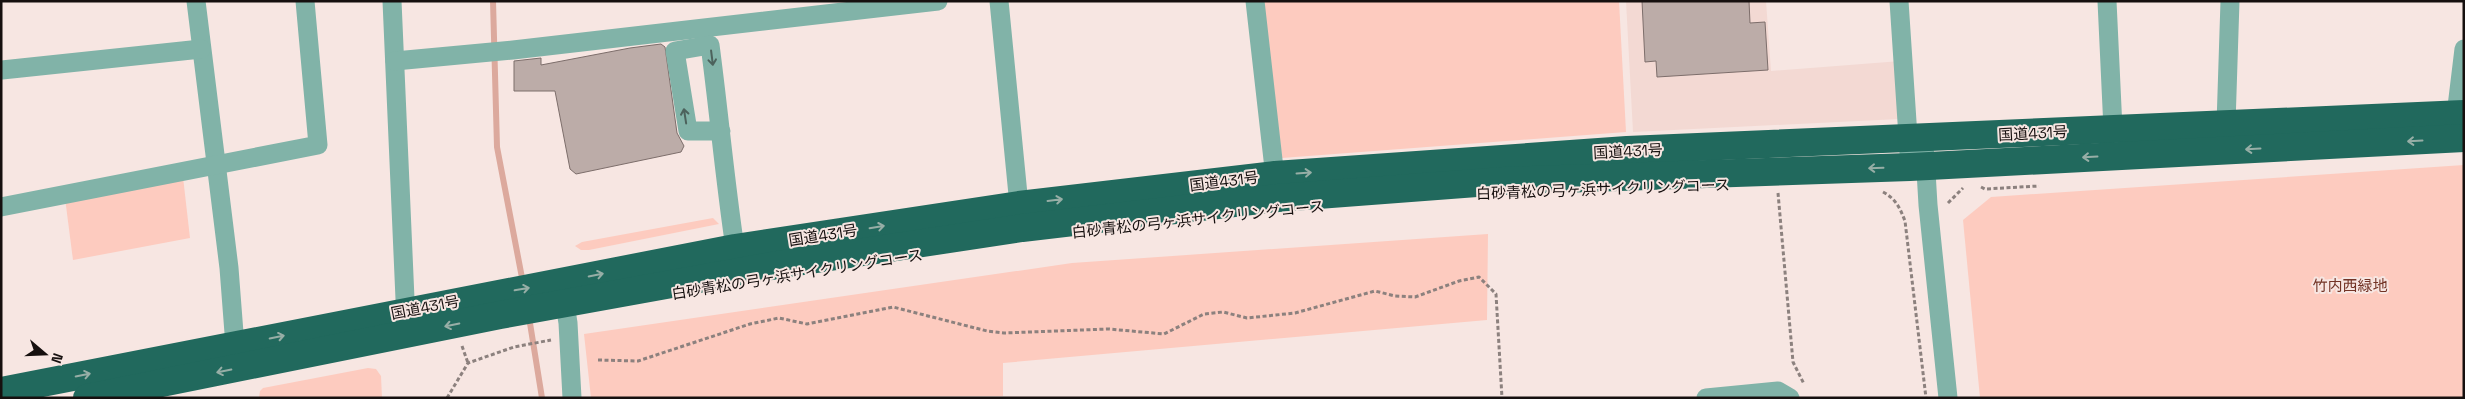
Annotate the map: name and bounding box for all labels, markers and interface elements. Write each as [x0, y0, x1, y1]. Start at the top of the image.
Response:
one-way arrow [707, 49, 717, 65]
one-way arrow [680, 108, 690, 124]
street label: 国道431号 [1998, 122, 2068, 144]
one-way arrow [2407, 136, 2424, 146]
street label: 国道431号 [1593, 140, 1663, 162]
one-way arrow [2245, 145, 2261, 154]
one-way arrow [2083, 153, 2099, 162]
one-way arrow [1868, 163, 1884, 173]
street label: 国道431号 [1188, 167, 1260, 195]
one-way arrow [1295, 168, 1311, 177]
street label: 白砂青松の弓ヶ浜サイクリングコース [1476, 175, 1730, 203]
one-way arrow [1047, 195, 1063, 205]
street label: 白砂青松の弓ヶ浜サイクリングコース [1071, 196, 1325, 242]
street label: 国道431号 [787, 220, 859, 250]
one-way arrow [869, 221, 885, 231]
street label: 白砂青松の弓ヶ浜サイクリングコース [670, 245, 924, 303]
one-way arrow [588, 269, 604, 279]
park label: 竹内西緑地 [2312, 276, 2388, 295]
one-way arrow [514, 283, 530, 293]
street label: 国道431号 [389, 291, 461, 323]
one-way arrow [444, 321, 460, 330]
north arrow [20, 329, 70, 379]
one-way arrow [269, 332, 285, 341]
text: N [47, 351, 67, 366]
one-way arrow [217, 366, 233, 376]
one-way arrow [75, 370, 91, 380]

